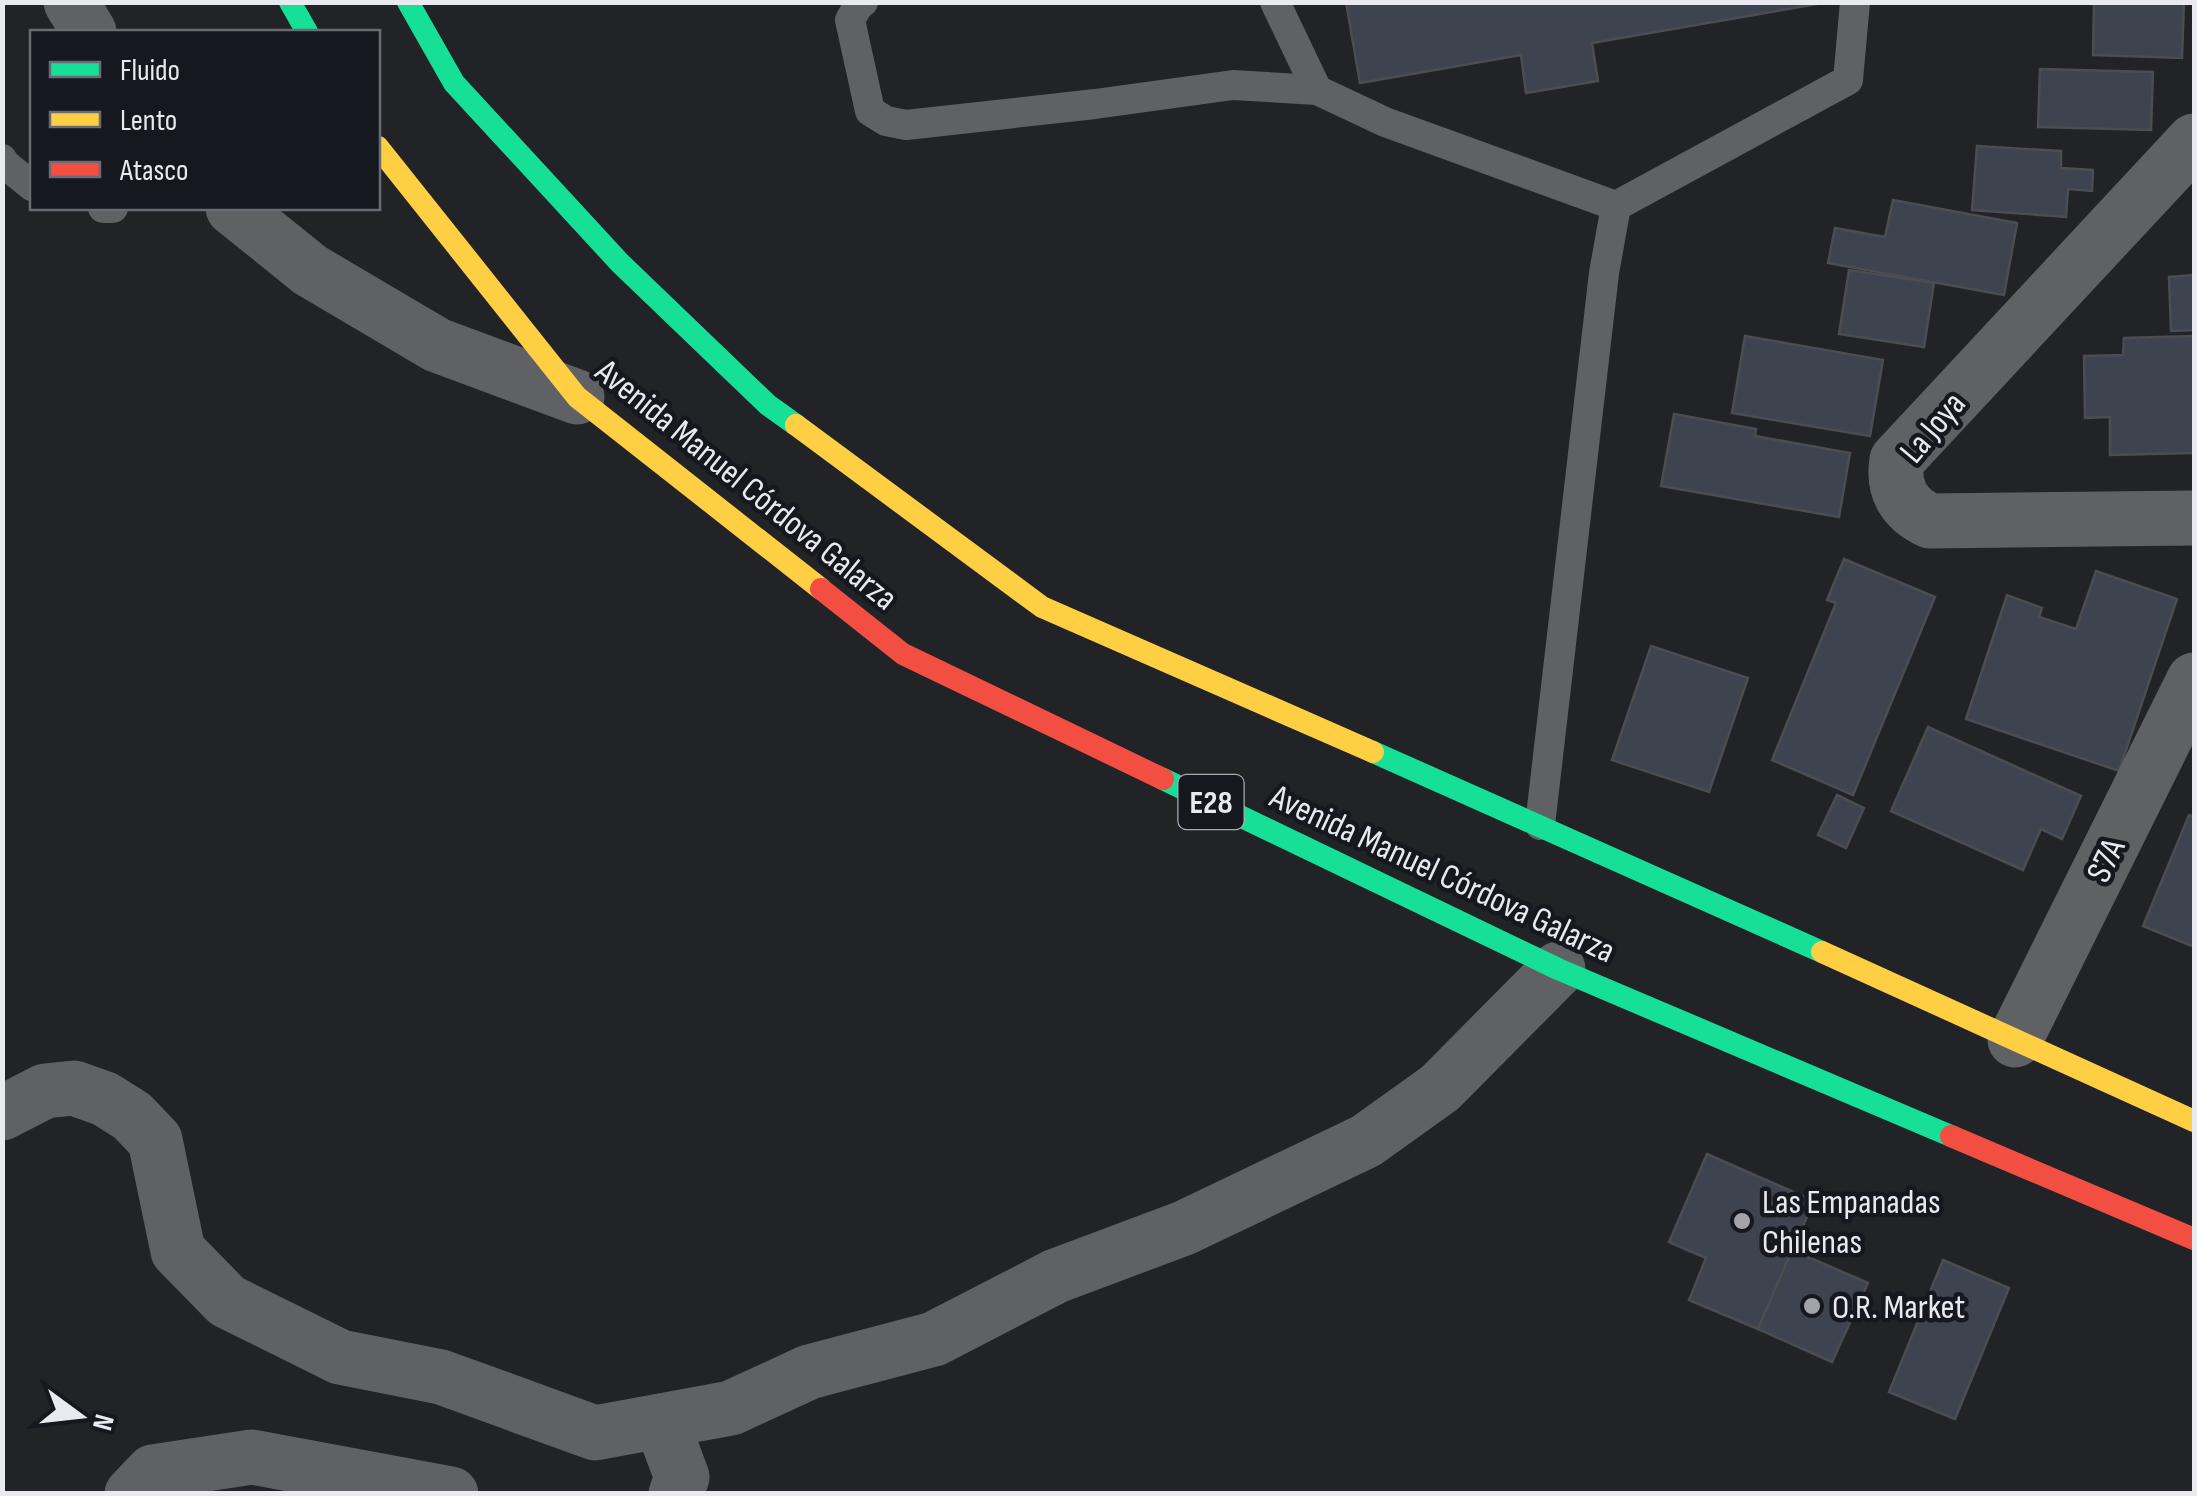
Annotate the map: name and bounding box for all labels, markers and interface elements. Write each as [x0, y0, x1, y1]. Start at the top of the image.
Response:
legend [30, 30, 380, 210]
text: Fluido [120, 53, 180, 89]
text: Lento [120, 103, 177, 139]
text: Atasco [119, 153, 189, 189]
street label: Avenida Manuel Córdova Galarza [586, 350, 905, 620]
street label: La Joya [1891, 384, 1975, 472]
road number: E28 [1178, 775, 1244, 829]
street label: Avenida Manuel Córdova Galarza [1262, 775, 1622, 973]
street label: S7A [2078, 831, 2136, 890]
place label: Las Empanadas Chilenas [1762, 1181, 1940, 1264]
marker: Las Empanadas Chilenas [1731, 1210, 1753, 1232]
place label: O.R. Market [1832, 1286, 1965, 1329]
marker: O.R. Market [1801, 1295, 1823, 1317]
north arrow [30, 1366, 130, 1466]
text: N [85, 1411, 121, 1434]

